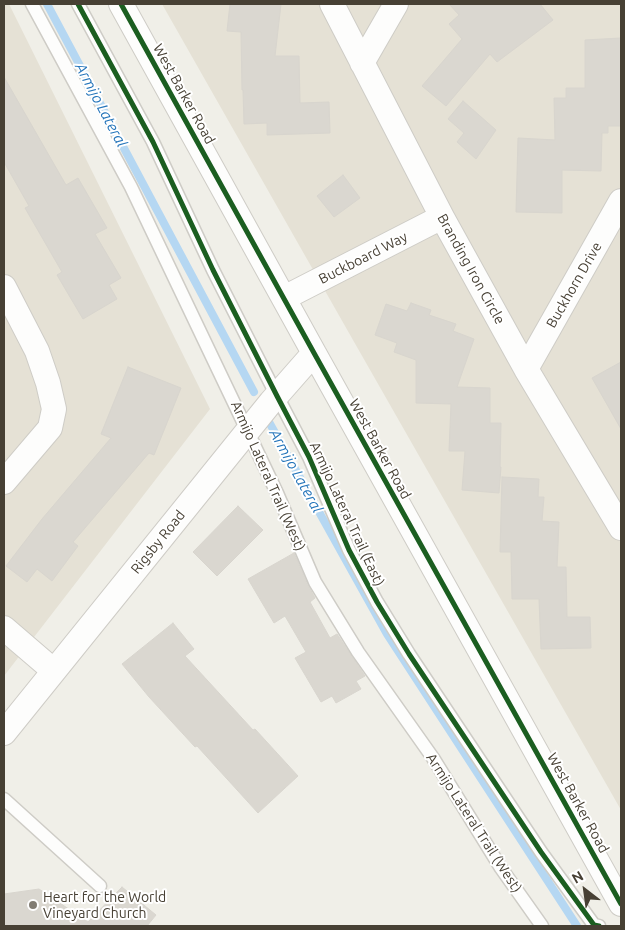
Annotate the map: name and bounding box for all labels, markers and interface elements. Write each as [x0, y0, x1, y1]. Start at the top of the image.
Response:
street label: West Barker Road [150, 41, 218, 147]
water label: Armijo Lateral [71, 60, 131, 150]
street label: Branding Iron Circle [434, 211, 508, 327]
street label: Buckboard Way [316, 228, 410, 288]
street label: Buckhorn Drive [543, 239, 605, 331]
street label: West Barker Road [346, 396, 414, 502]
street label: Armijo Lateral Trail (West) [227, 398, 309, 554]
water label: Armijo Lateral [266, 426, 326, 516]
street label: Armijo Lateral Trail (East) [306, 439, 388, 589]
street label: Rigsby Road [127, 507, 189, 577]
street label: Armijo Lateral Trail (West) [423, 750, 525, 896]
street label: West Barker Road [544, 750, 612, 856]
north arrow [560, 865, 610, 915]
text: N [569, 867, 586, 887]
place label: Heart for the World Vineyard Church [43, 889, 166, 922]
marker: Heart for the World Vineyard Church [27, 899, 39, 911]

